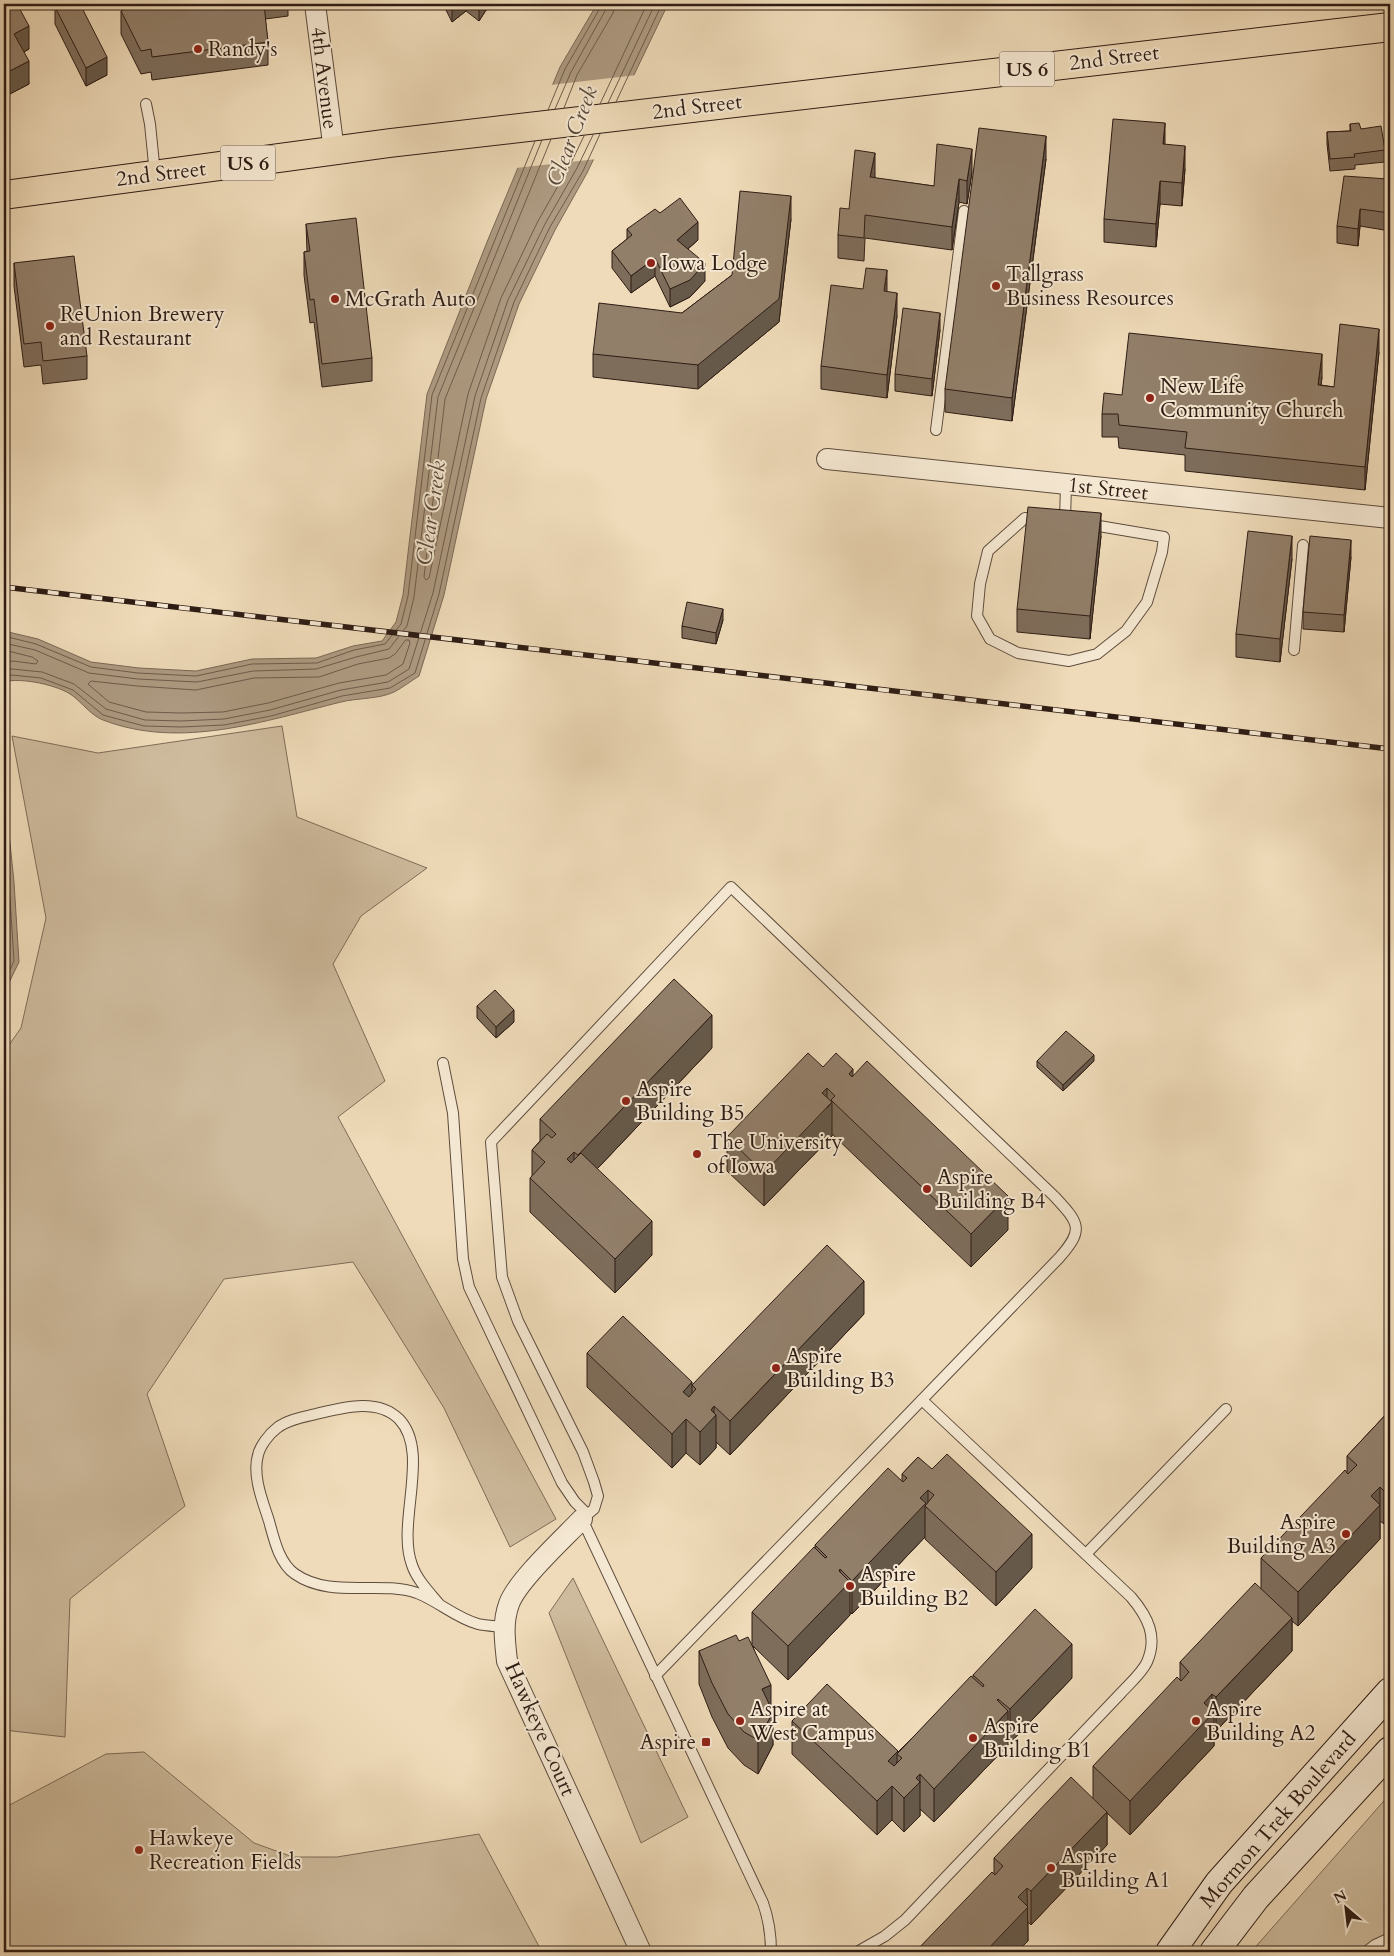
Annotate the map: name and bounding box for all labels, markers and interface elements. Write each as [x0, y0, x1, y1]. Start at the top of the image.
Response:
street label: 4th Avenue [303, 25, 345, 131]
place label: Randy's [208, 35, 278, 64]
street label: 2nd Street [1068, 38, 1161, 78]
marker: Randy's [192, 43, 204, 55]
road number: US 6 [1000, 52, 1054, 86]
water label: Clear Creek [539, 81, 605, 190]
street label: 2nd Street [651, 87, 744, 127]
road number: US 6 [220, 146, 276, 180]
street label: 2nd Street [115, 154, 208, 194]
place label: Iowa Lodge [661, 249, 768, 278]
marker: Iowa Lodge [645, 257, 657, 269]
place label: Tallgrass Business Resources [1006, 260, 1174, 313]
marker: Tallgrass Business Resources [990, 280, 1002, 292]
place label: McGrath Auto [345, 285, 476, 314]
marker: McGrath Auto [329, 293, 341, 305]
place label: ReUnion Brewery and Restaurant [60, 300, 225, 353]
marker: ReUnion Brewery and Restaurant [44, 320, 56, 332]
place label: New Life Community Church [1160, 372, 1344, 425]
marker: New Life Community Church [1144, 392, 1156, 404]
water label: Clear Creek [409, 459, 453, 567]
street label: 1st Street [1066, 470, 1150, 508]
place label: Aspire Building B5 [636, 1075, 745, 1128]
marker: Aspire Building B5 [620, 1095, 632, 1107]
place label: The University of Iowa [707, 1128, 843, 1181]
marker: The University of Iowa [691, 1148, 703, 1160]
place label: Aspire Building B4 [937, 1163, 1046, 1216]
marker: Aspire Building B4 [921, 1183, 933, 1195]
place label: Aspire Building B3 [786, 1342, 895, 1395]
marker: Aspire Building B3 [770, 1362, 782, 1374]
place label: Aspire Building A3 [1227, 1508, 1336, 1561]
marker: Aspire Building A3 [1340, 1528, 1352, 1540]
place label: Aspire Building B2 [860, 1560, 969, 1613]
marker: Aspire Building B2 [844, 1580, 856, 1592]
street label: Hawkeye Court [498, 1657, 583, 1801]
place label: Aspire at West Campus [749, 1695, 875, 1748]
place label: Aspire Building A2 [1206, 1695, 1315, 1748]
place label: Aspire Building B1 [983, 1712, 1092, 1765]
marker: Aspire at West Campus [734, 1715, 746, 1727]
marker: Aspire Building A2 [1190, 1715, 1202, 1727]
street label: Mormon Trek Boulevard [1193, 1725, 1363, 1915]
place label: Aspire [640, 1728, 696, 1757]
marker: Aspire Building B1 [967, 1732, 979, 1744]
marker: Aspire [700, 1736, 712, 1748]
place label: Hawkeye Recreation Fields [149, 1824, 301, 1877]
place label: Aspire Building A1 [1061, 1842, 1170, 1895]
marker: Hawkeye Recreation Fields [133, 1844, 145, 1856]
marker: Aspire Building A1 [1045, 1862, 1057, 1874]
north arrow [1322, 1884, 1372, 1934]
text: N [1330, 1886, 1350, 1908]

